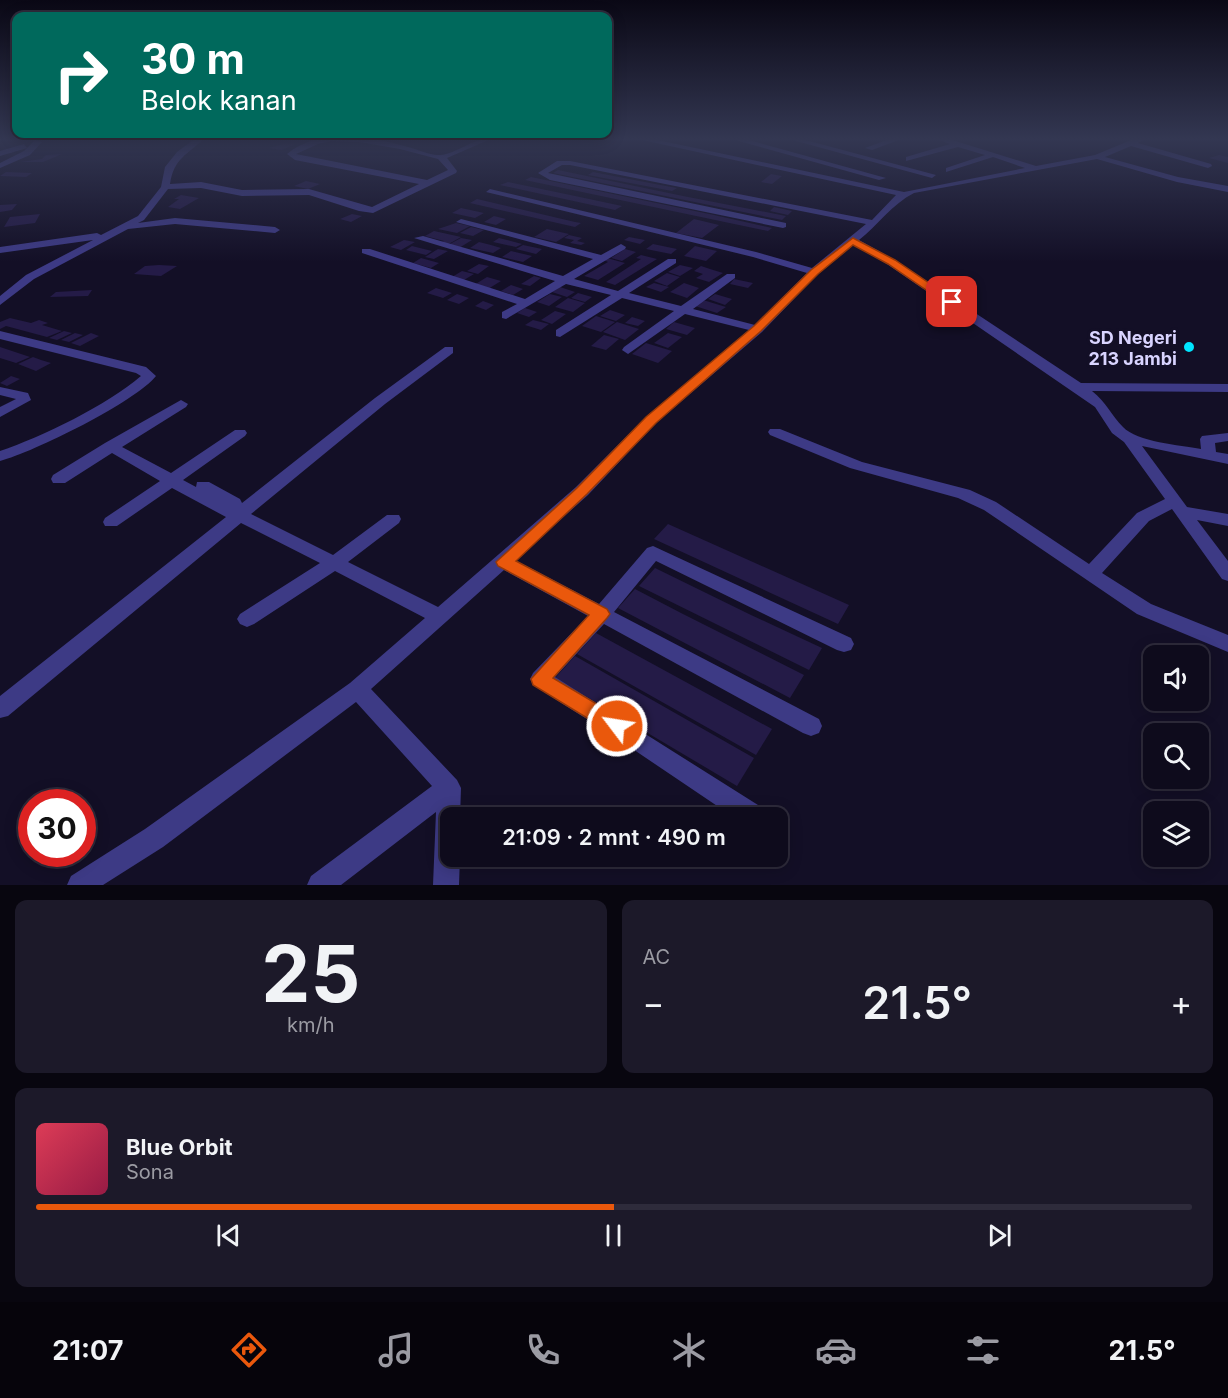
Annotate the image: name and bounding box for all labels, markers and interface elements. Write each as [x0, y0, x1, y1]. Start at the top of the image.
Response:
text: 30 m [141, 33, 245, 84]
icon: right [42, 36, 120, 114]
text: Belok kanan [141, 84, 297, 117]
pin [926, 276, 977, 327]
icon: arrive [935, 285, 968, 318]
place label: SD Negeri 213 Jambi [1088, 327, 1177, 369]
marker: SD Negeri 213 Jambi [1182, 340, 1196, 354]
map controls [1143, 645, 1209, 867]
button: sound [1143, 645, 1209, 711]
position arrow [585, 694, 649, 758]
button: search [1143, 723, 1209, 789]
speed limit sign: 30 [18, 789, 96, 867]
button: layers [1143, 801, 1209, 867]
text: 21:09 · 2 mnt · 490 m [502, 824, 726, 850]
text: 25 [261, 926, 360, 1021]
text: AC [643, 945, 670, 969]
text: 21.5° [862, 975, 972, 1030]
text: − [643, 983, 664, 1023]
text: + [1170, 983, 1192, 1023]
text: km/h [287, 1013, 335, 1037]
text: Blue Orbit [126, 1134, 233, 1160]
text: Sona [126, 1160, 174, 1184]
icon: previous [212, 1219, 245, 1252]
icon: pause [597, 1219, 630, 1252]
icon: next [983, 1219, 1016, 1252]
icon: directions [228, 1329, 270, 1371]
icon: music [375, 1329, 417, 1371]
icon: phone [522, 1329, 564, 1371]
icon: climate [668, 1329, 710, 1371]
icon: car [815, 1329, 857, 1371]
icon: filters [962, 1329, 1004, 1371]
text: 21:07 [52, 1334, 123, 1367]
text: 21.5° [1109, 1334, 1176, 1367]

